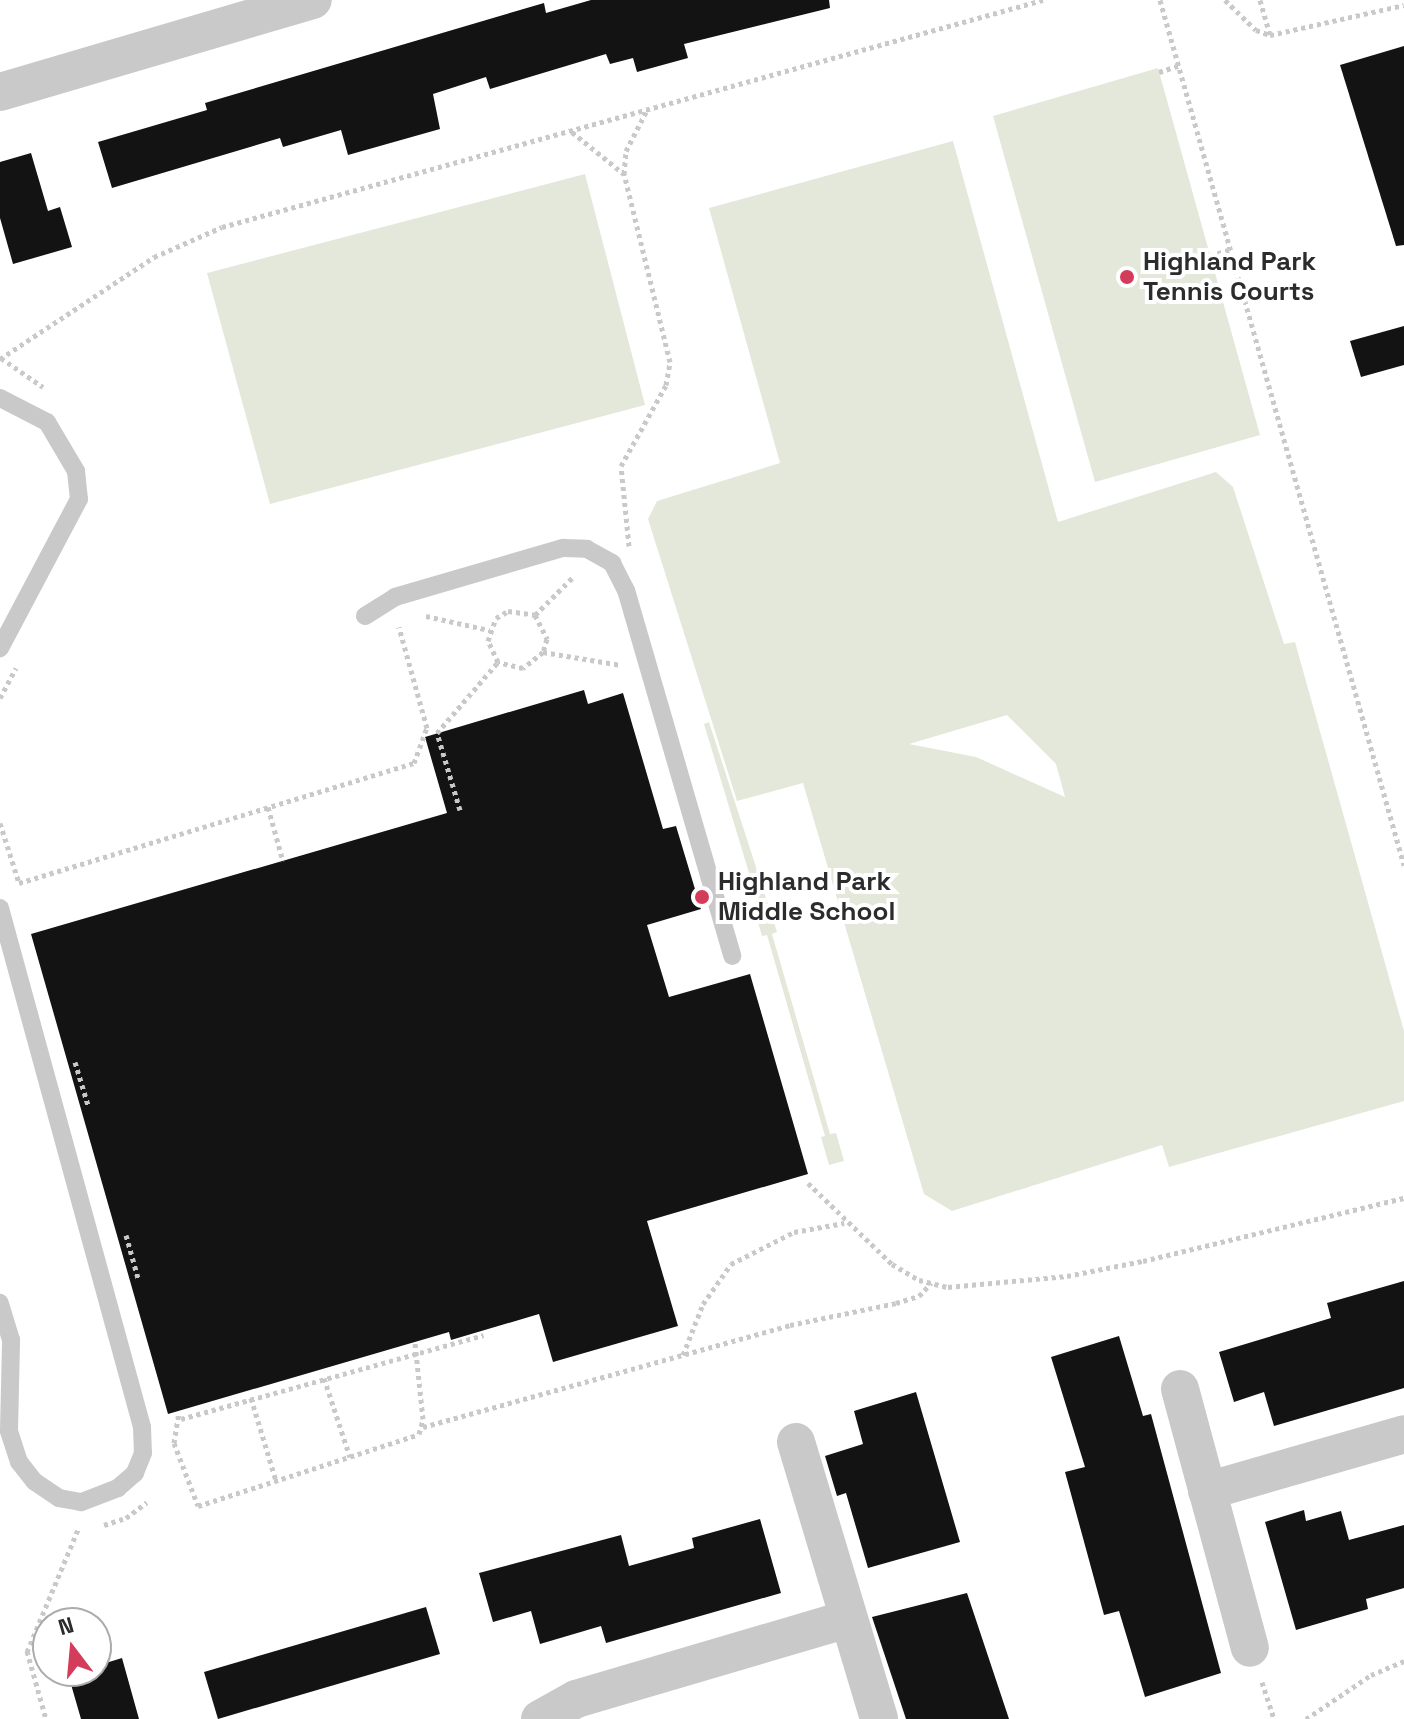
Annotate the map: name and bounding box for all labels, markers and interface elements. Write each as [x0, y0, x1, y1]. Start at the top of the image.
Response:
place label: Highland Park Tennis Courts [1143, 246, 1316, 308]
marker: Highland Park Tennis Courts [1118, 268, 1136, 286]
place label: Highland Park Middle School [718, 866, 895, 928]
marker: Highland Park Middle School [693, 888, 711, 906]
north arrow [32, 1607, 112, 1687]
text: N [55, 1610, 77, 1641]

